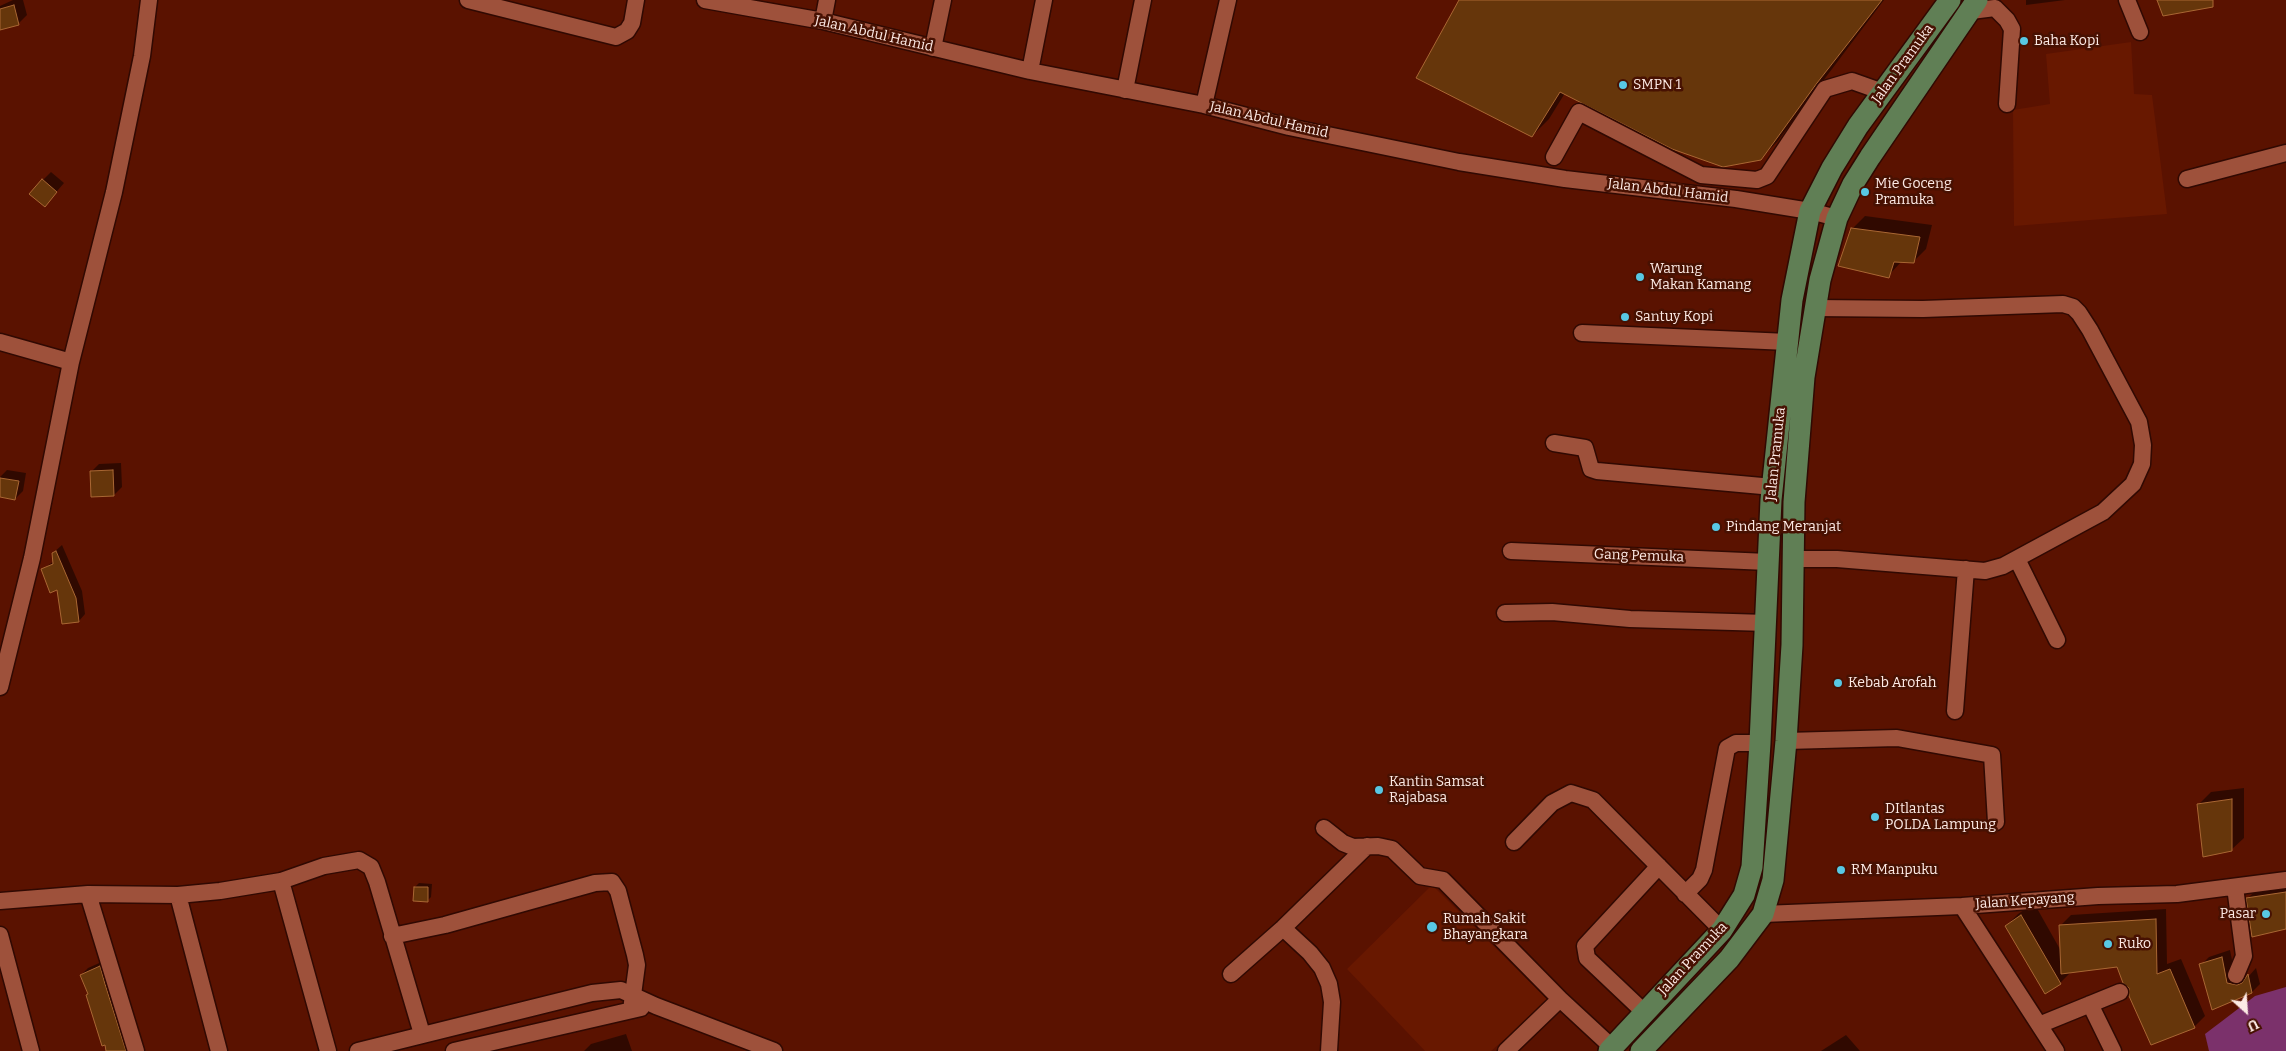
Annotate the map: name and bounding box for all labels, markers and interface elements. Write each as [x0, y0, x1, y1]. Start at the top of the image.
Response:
street label: Jalan Abdul Hamid [813, 12, 935, 56]
street label: Jalan Pramuka [1869, 21, 1937, 107]
place label: Baha Kopi [2034, 33, 2099, 49]
marker: Baha Kopi [2018, 35, 2030, 47]
place label: SMPN 1 [1633, 77, 1681, 93]
marker: SMPN 1 [1617, 79, 1629, 91]
street label: Jalan Abdul Hamid [1208, 98, 1330, 142]
street label: Jalan Abdul Hamid [1607, 175, 1729, 207]
place label: Mie Goceng Pramuka [1875, 176, 1952, 208]
marker: Mie Goceng Pramuka [1859, 186, 1871, 198]
place label: Warung Makan Kamang [1650, 261, 1751, 294]
marker: Warung Makan Kamang [1634, 271, 1646, 283]
place label: Santuy Kopi [1635, 309, 1713, 325]
marker: Santuy Kopi [1619, 311, 1631, 323]
street label: Jalan Pramuka [1763, 406, 1789, 502]
place label: Pindang Meranjat [1726, 519, 1841, 535]
marker: Pindang Meranjat [1710, 521, 1722, 533]
street label: Gang Pemuka [1594, 546, 1684, 566]
place label: Kebab Arofah [1848, 675, 1936, 691]
marker: Kebab Arofah [1832, 677, 1844, 689]
place label: Kantin Samsat Rajabasa [1389, 774, 1484, 806]
marker: Kantin Samsat Rajabasa [1373, 784, 1385, 796]
place label: DItlantas POLDA Lampung [1885, 801, 1996, 834]
marker: DItlantas POLDA Lampung [1869, 811, 1881, 823]
place label: RM Manpuku [1851, 862, 1938, 878]
marker: RM Manpuku [1835, 864, 1847, 876]
street label: Jalan Kepayang [1975, 889, 2075, 913]
place label: Pasar [2220, 906, 2256, 922]
marker: Pasar [2260, 908, 2272, 920]
place label: Rumah Sakit Bhayangkara [1443, 911, 1528, 944]
street label: Jalan Pramuka [1655, 919, 1731, 999]
marker: Rumah Sakit Bhayangkara [1425, 920, 1439, 934]
place label: Ruko [2118, 936, 2151, 952]
marker: Ruko [2102, 938, 2114, 950]
north arrow [2221, 986, 2271, 1036]
text: U [2244, 1015, 2261, 1035]

